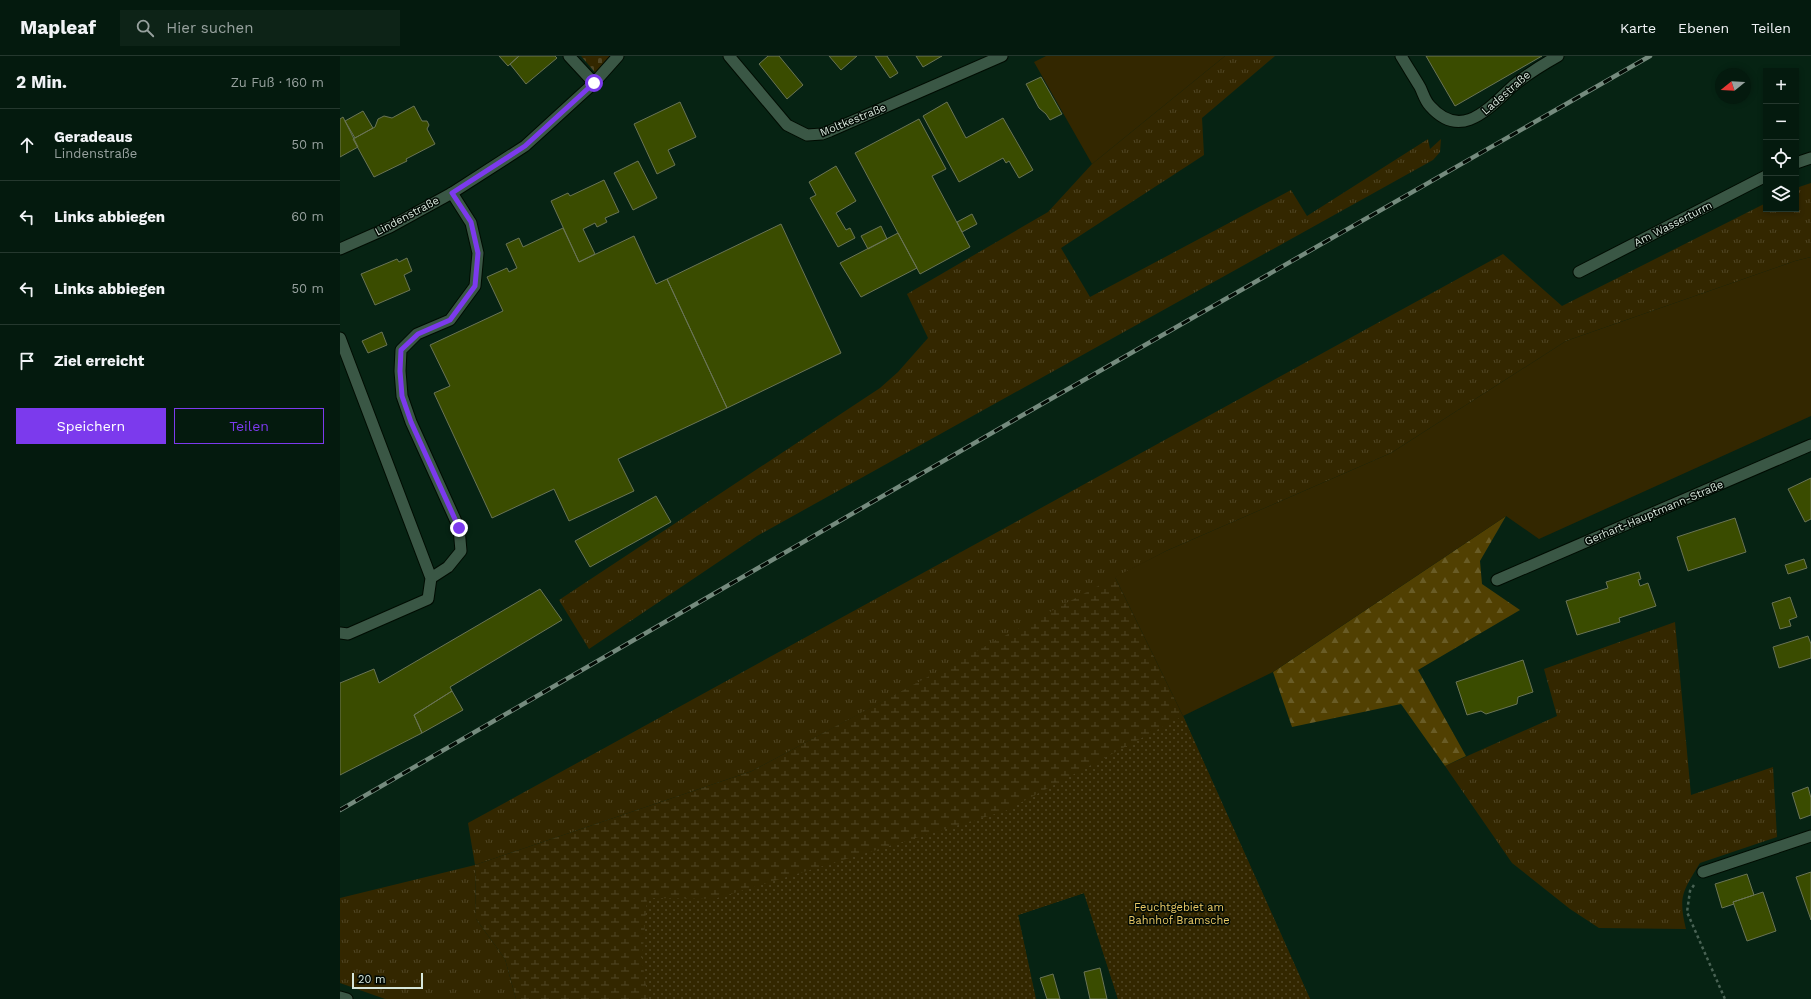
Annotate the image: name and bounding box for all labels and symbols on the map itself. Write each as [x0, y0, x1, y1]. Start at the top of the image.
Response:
street label: Ladestraße [1479, 68, 1533, 118]
north arrow [1715, 68, 1751, 104]
route start [585, 74, 603, 92]
street label: Moltkestraße [818, 101, 888, 139]
street label: Lindenstraße [373, 194, 441, 238]
street label: Am Wasserturm [1632, 199, 1714, 249]
street label: Gerhart-Hauptmann-Straße [1583, 478, 1725, 548]
route end [450, 519, 468, 537]
park label: Feuchtgebiet am Bahnhof Bramsche [1128, 901, 1230, 927]
scale bar [352, 971, 423, 990]

